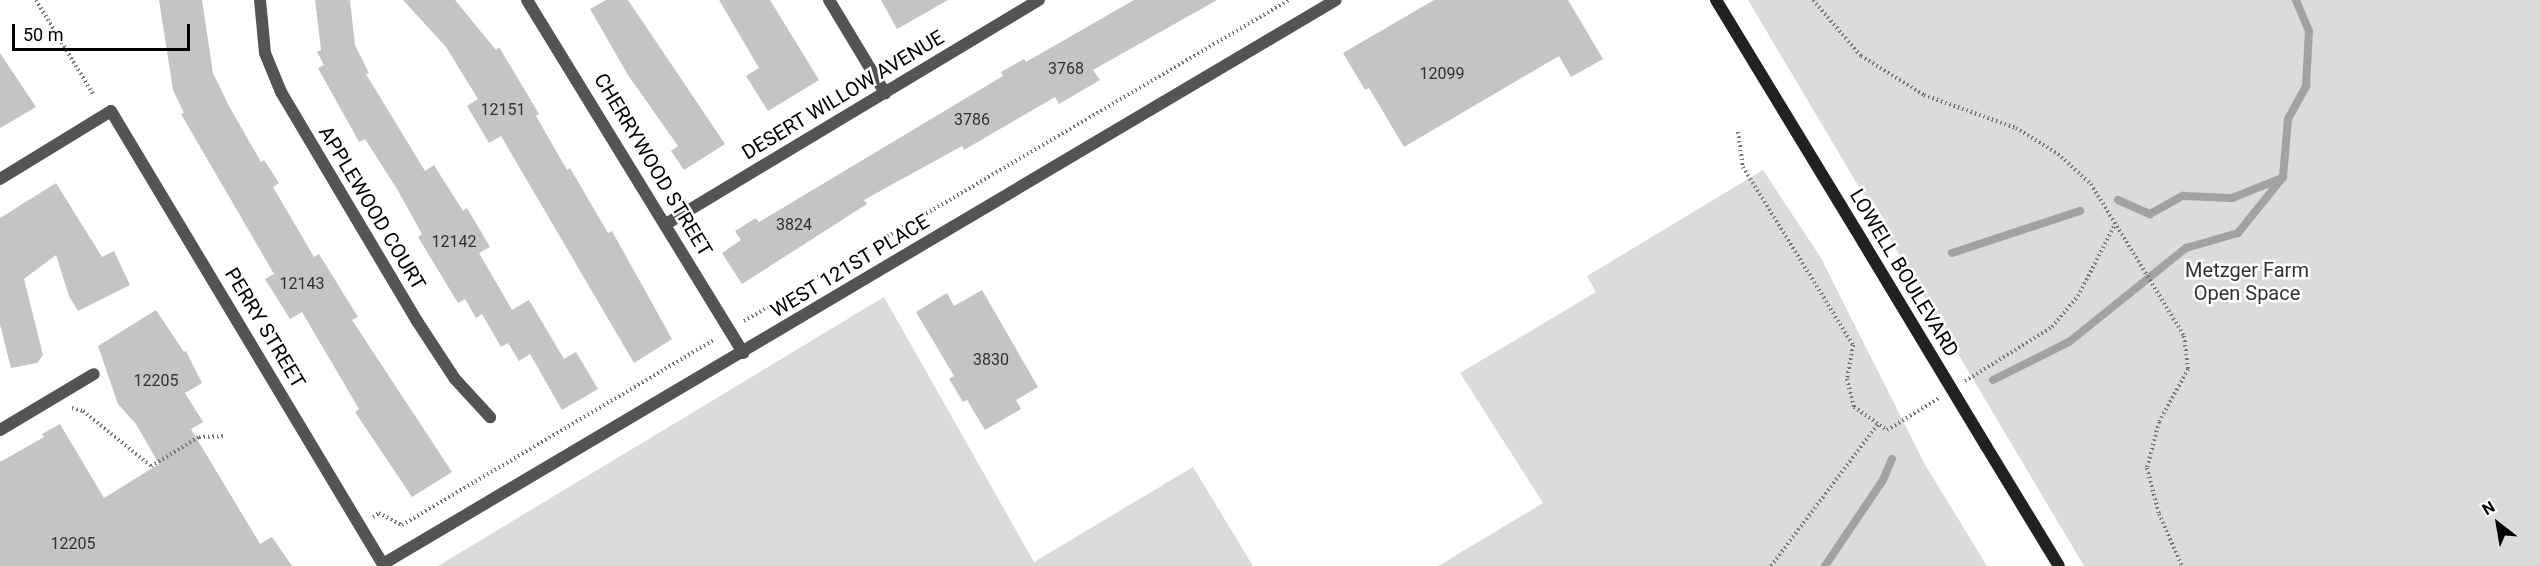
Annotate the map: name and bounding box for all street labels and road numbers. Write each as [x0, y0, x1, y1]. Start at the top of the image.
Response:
street label: DESERT WILLOW AVENUE [738, 25, 948, 165]
street label: CHERRYWOOD STREET [589, 69, 717, 261]
street label: APPLEWOOD COURT [314, 122, 430, 294]
street label: LOWELL BOULEVARD [1844, 185, 1964, 361]
street label: WEST 121ST PLACE [766, 209, 934, 323]
street label: PERRY STREET [220, 263, 310, 393]

